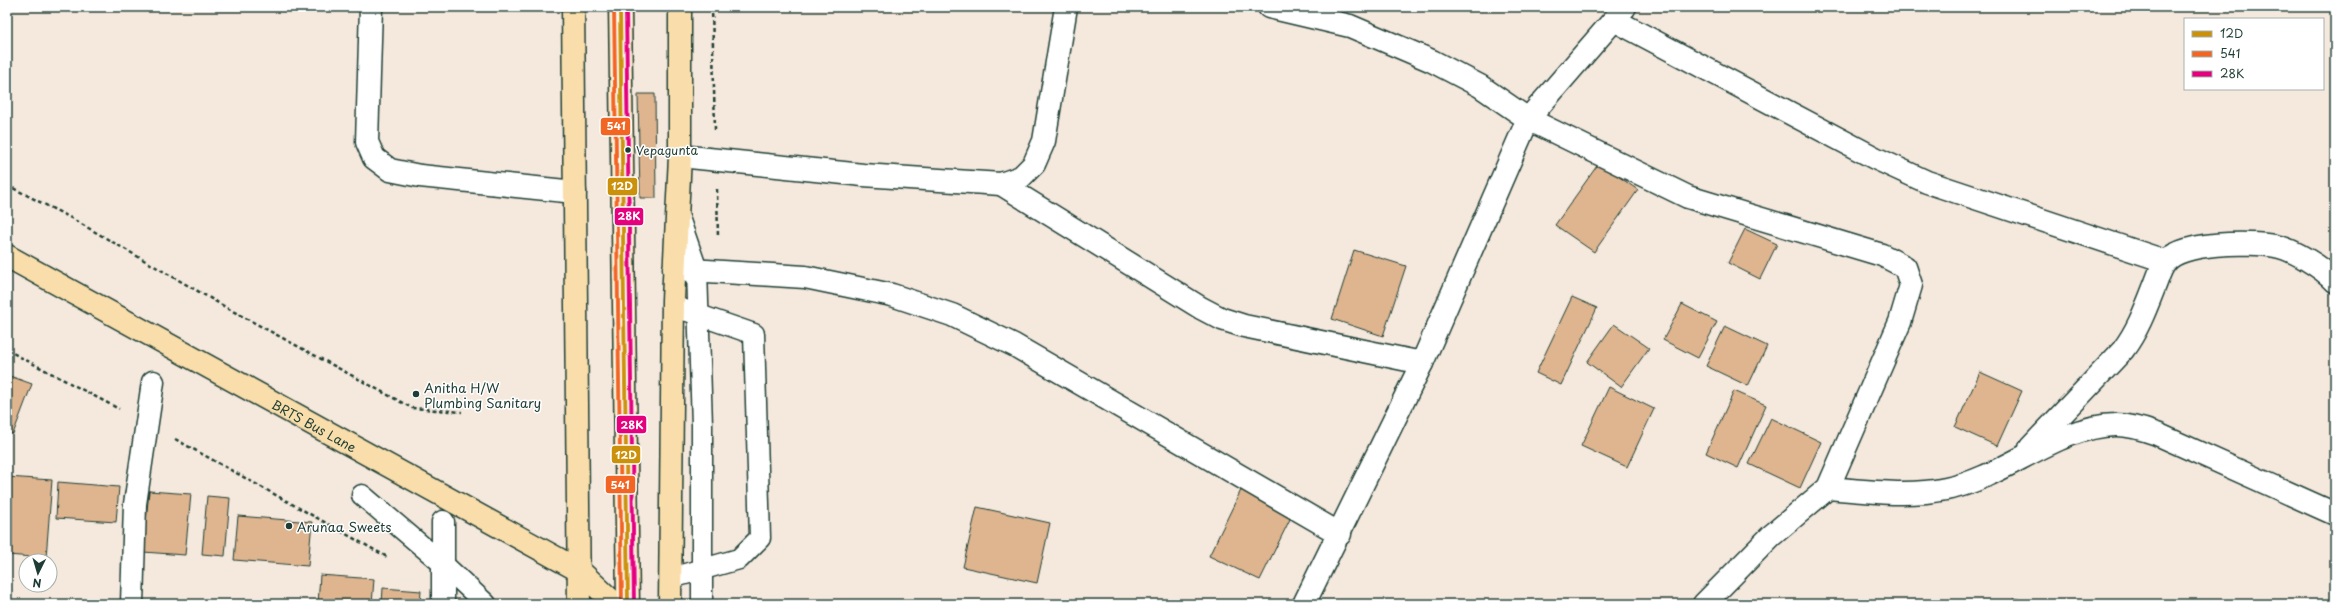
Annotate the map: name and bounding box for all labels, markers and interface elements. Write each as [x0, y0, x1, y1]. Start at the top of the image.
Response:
legend [2184, 18, 2324, 90]
text: 12D [2220, 24, 2243, 42]
text: 541 [2220, 44, 2240, 62]
text: 28K [2220, 64, 2244, 82]
line badge: 541 [600, 117, 631, 136]
text: 541 [606, 117, 626, 134]
place label: Vepagunta [636, 141, 699, 159]
marker: Vepagunta [623, 145, 633, 155]
line badge: 12D [607, 177, 638, 196]
text: 12D [611, 177, 633, 194]
line badge: 28K [614, 207, 644, 226]
text: 28K [618, 207, 640, 224]
place label: Anitha H/W Plumbing Sanitary [424, 378, 541, 412]
marker: Anitha H/W Plumbing Sanitary [411, 389, 421, 399]
street label: BRTS Bus Lane [269, 394, 360, 456]
line badge: 28K [616, 415, 647, 434]
text: 28K [621, 416, 643, 433]
line badge: 12D [611, 445, 641, 464]
text: 12D [615, 446, 637, 463]
line badge: 541 [605, 475, 636, 494]
text: 541 [610, 476, 630, 493]
place label: Arunaa Sweets [297, 517, 391, 536]
marker: Arunaa Sweets [284, 521, 294, 531]
north arrow [18, 553, 58, 593]
text: N [32, 575, 42, 592]

